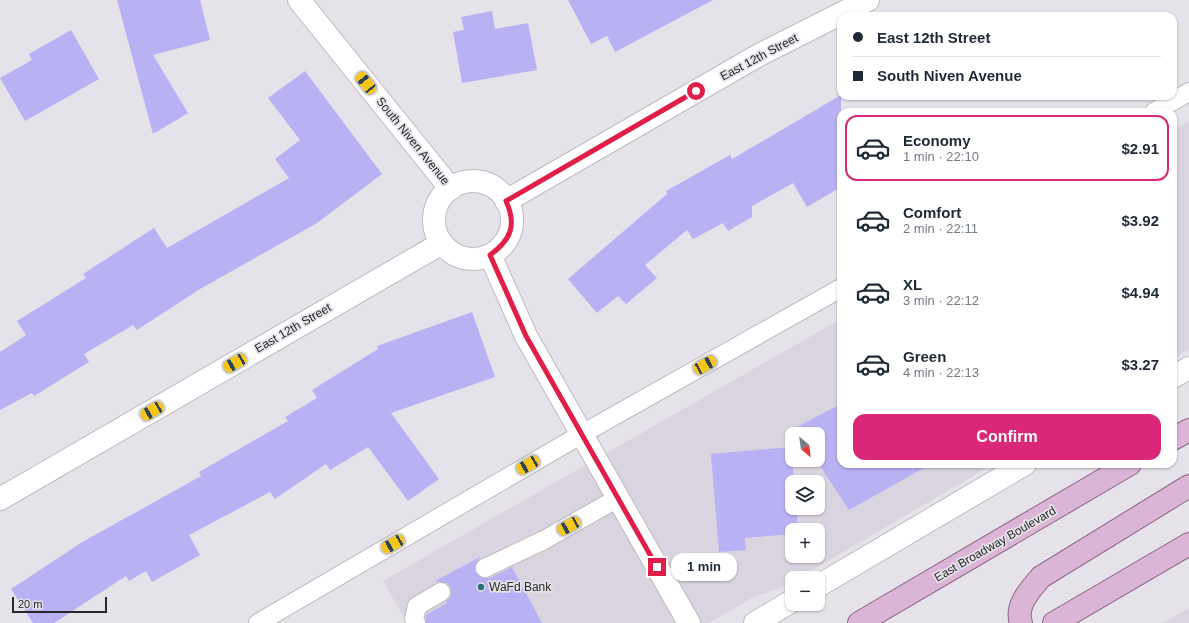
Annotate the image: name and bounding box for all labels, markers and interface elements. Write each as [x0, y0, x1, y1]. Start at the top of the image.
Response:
text: East 12th Street [877, 29, 990, 46]
street label: East 12th Street [718, 30, 801, 83]
text: South Niven Avenue [877, 67, 1022, 84]
car [354, 70, 378, 96]
route start [687, 82, 705, 100]
street label: South Niven Avenue [373, 94, 453, 188]
icon: car [855, 130, 891, 166]
text: Economy [903, 132, 971, 149]
text: $2.91 [1121, 140, 1159, 157]
text: 1 min · 22:10 [903, 149, 979, 164]
icon: car [855, 202, 891, 238]
text: Comfort [903, 204, 961, 221]
text: $3.92 [1121, 212, 1159, 229]
text: 2 min · 22:11 [903, 221, 978, 236]
icon: car [855, 274, 891, 310]
text: XL [903, 276, 922, 293]
text: $4.94 [1121, 284, 1159, 301]
text: 3 min · 22:12 [903, 293, 979, 308]
street label: East 12th Street [252, 300, 334, 356]
icon: car [855, 346, 891, 382]
text: Green [903, 348, 946, 365]
car [222, 352, 248, 374]
car [692, 354, 718, 376]
text: $3.27 [1121, 356, 1159, 373]
text: 4 min · 22:13 [903, 365, 979, 380]
car [139, 400, 165, 422]
button: Confirm [853, 414, 1161, 460]
north arrow [785, 427, 825, 467]
map controls [785, 427, 825, 611]
car [515, 454, 541, 476]
button: layers [785, 475, 825, 515]
street label: East Broadway Boulevard [932, 503, 1058, 585]
car [556, 515, 582, 537]
button: + [785, 523, 825, 563]
car [380, 533, 406, 555]
callout: 1 min [671, 553, 737, 581]
route end [648, 558, 666, 576]
text: 1 min [687, 559, 721, 574]
button: − [785, 571, 825, 611]
place label: WaFd Bank [489, 580, 552, 594]
marker: WaFd Bank [476, 582, 486, 592]
scale bar [12, 595, 107, 614]
text: 20 m [18, 598, 42, 610]

